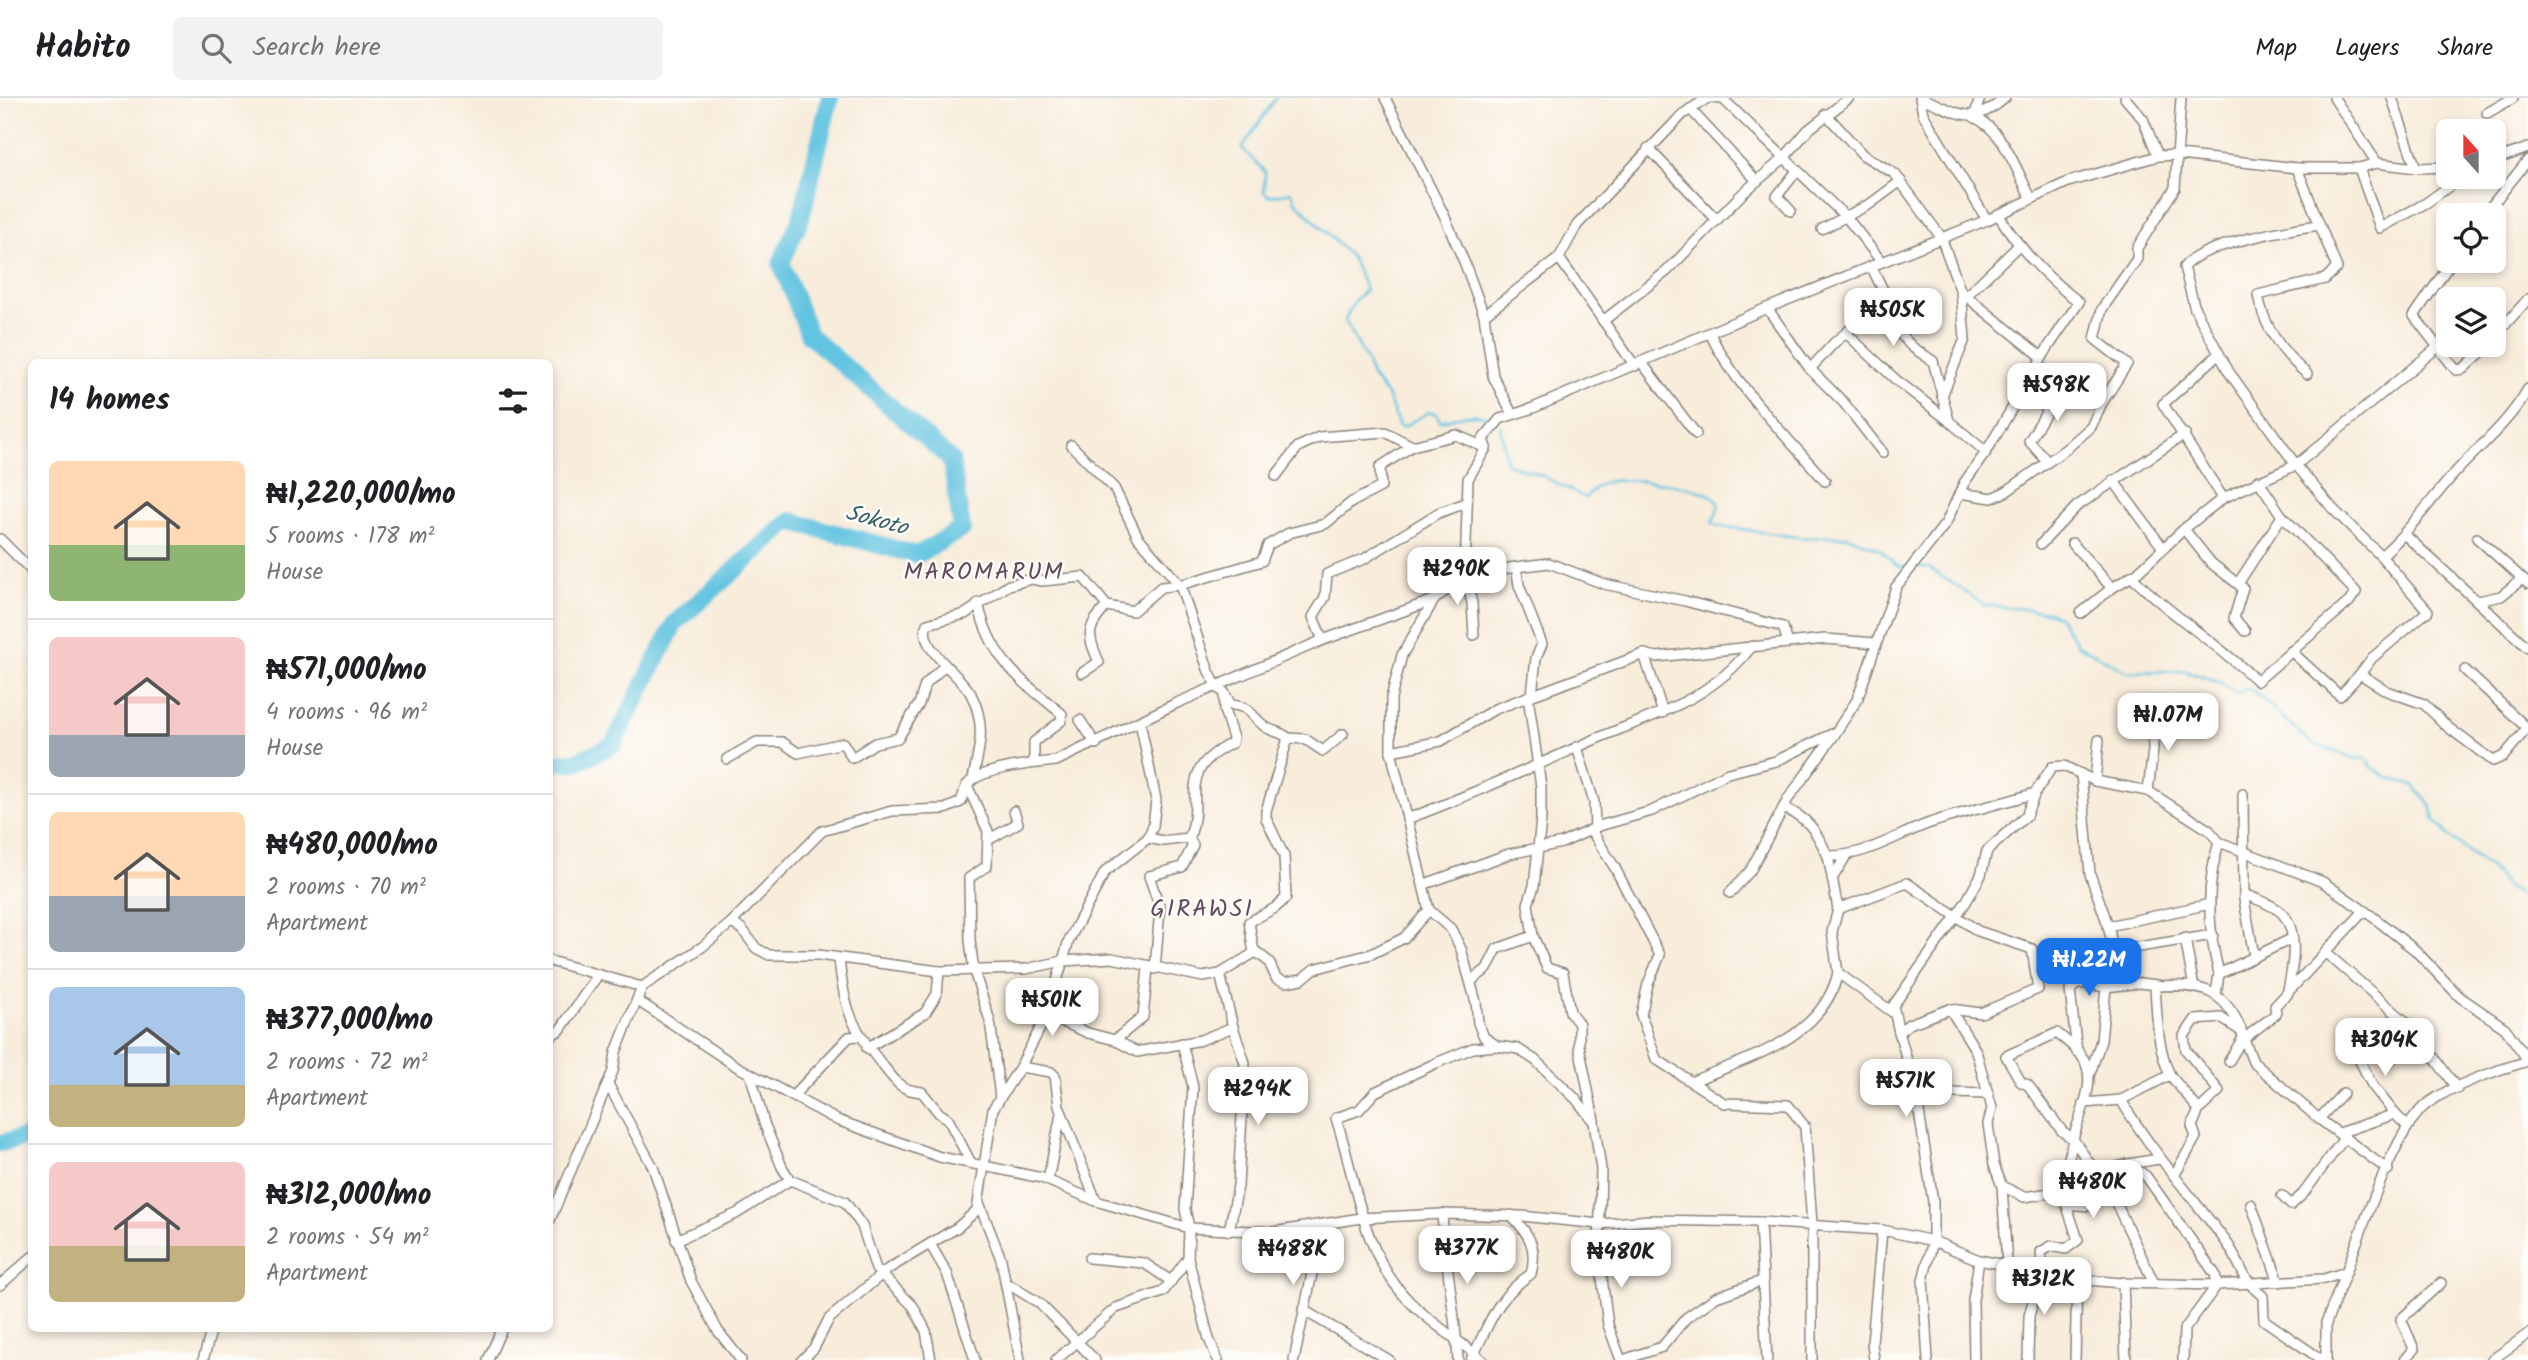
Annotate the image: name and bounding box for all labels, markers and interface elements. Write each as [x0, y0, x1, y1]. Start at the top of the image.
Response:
search box [173, 17, 663, 80]
text: Habito [35, 22, 131, 75]
text: Search here [253, 27, 381, 69]
icon: search [197, 29, 235, 67]
text: Map [2255, 29, 2297, 68]
text: Layers [2335, 29, 2399, 68]
text: Share [2437, 29, 2493, 68]
north arrow [2436, 119, 2506, 189]
map controls [2436, 119, 2506, 357]
button: locate [2436, 203, 2506, 273]
button: layers [2436, 287, 2506, 357]
pin: ₦505K [1844, 288, 1942, 348]
text: ₦505K [1860, 293, 1926, 329]
pin: ₦598K [2008, 364, 2106, 423]
text: ₦598K [2023, 368, 2091, 404]
text: 14 homes [49, 377, 170, 425]
icon: filters [494, 382, 532, 420]
text: ₦1,220,000/mo [266, 471, 456, 519]
icon: home [105, 489, 189, 573]
water label: Sokoto [841, 495, 913, 547]
text: 5 rooms · 178 m² [266, 519, 434, 555]
pin: ₦290K [1408, 547, 1506, 607]
text: ₦290K [1423, 552, 1491, 588]
district label: MAROMARUM [903, 553, 1065, 592]
text: House [266, 555, 323, 591]
text: ₦571,000/mo [266, 647, 427, 695]
icon: home [105, 665, 189, 749]
pin: ₦1.07M [2111, 694, 2225, 753]
text: 4 rooms · 96 m² [266, 695, 427, 731]
text: ₦1.07M [2133, 698, 2203, 734]
text: House [266, 731, 323, 767]
text: ₦480,000/mo [266, 822, 438, 870]
icon: home [105, 840, 189, 924]
text: 2 rooms · 70 m² [266, 870, 426, 906]
district label: GIRAWSI [1150, 890, 1254, 929]
text: Apartment [266, 906, 368, 942]
pin: ₦1.22M [2032, 939, 2146, 998]
text: ₦1.22M [2052, 943, 2126, 979]
pin: ₦501K [1003, 978, 1101, 1038]
text: ₦501K [1022, 983, 1082, 1019]
text: ₦377,000/mo [266, 997, 433, 1045]
icon: home [105, 1015, 189, 1099]
pin: ₦304K [2336, 1018, 2434, 1078]
text: ₦304K [2351, 1023, 2419, 1059]
text: 2 rooms · 72 m² [266, 1045, 428, 1081]
pin: ₦571K [1857, 1060, 1955, 1119]
text: ₦571K [1876, 1064, 1936, 1100]
pin: ₦294K [1209, 1068, 1307, 1127]
text: ₦294K [1224, 1072, 1292, 1108]
text: Apartment [266, 1081, 368, 1117]
pin: ₦480K [2044, 1160, 2142, 1220]
text: ₦480K [2059, 1165, 2127, 1201]
text: ₦312,000/mo [266, 1172, 431, 1220]
icon: home [105, 1190, 189, 1274]
text: 2 rooms · 54 m² [266, 1220, 429, 1256]
pin: ₦377K [1418, 1226, 1516, 1286]
pin: ₦488K [1244, 1228, 1342, 1287]
pin: ₦480K [1572, 1230, 1670, 1290]
text: ₦377K [1435, 1231, 1499, 1267]
text: ₦488K [1258, 1232, 1328, 1268]
text: ₦480K [1587, 1235, 1655, 1271]
text: Apartment [266, 1256, 368, 1292]
pin: ₦312K [1995, 1258, 2093, 1317]
text: ₦312K [2012, 1262, 2076, 1298]

